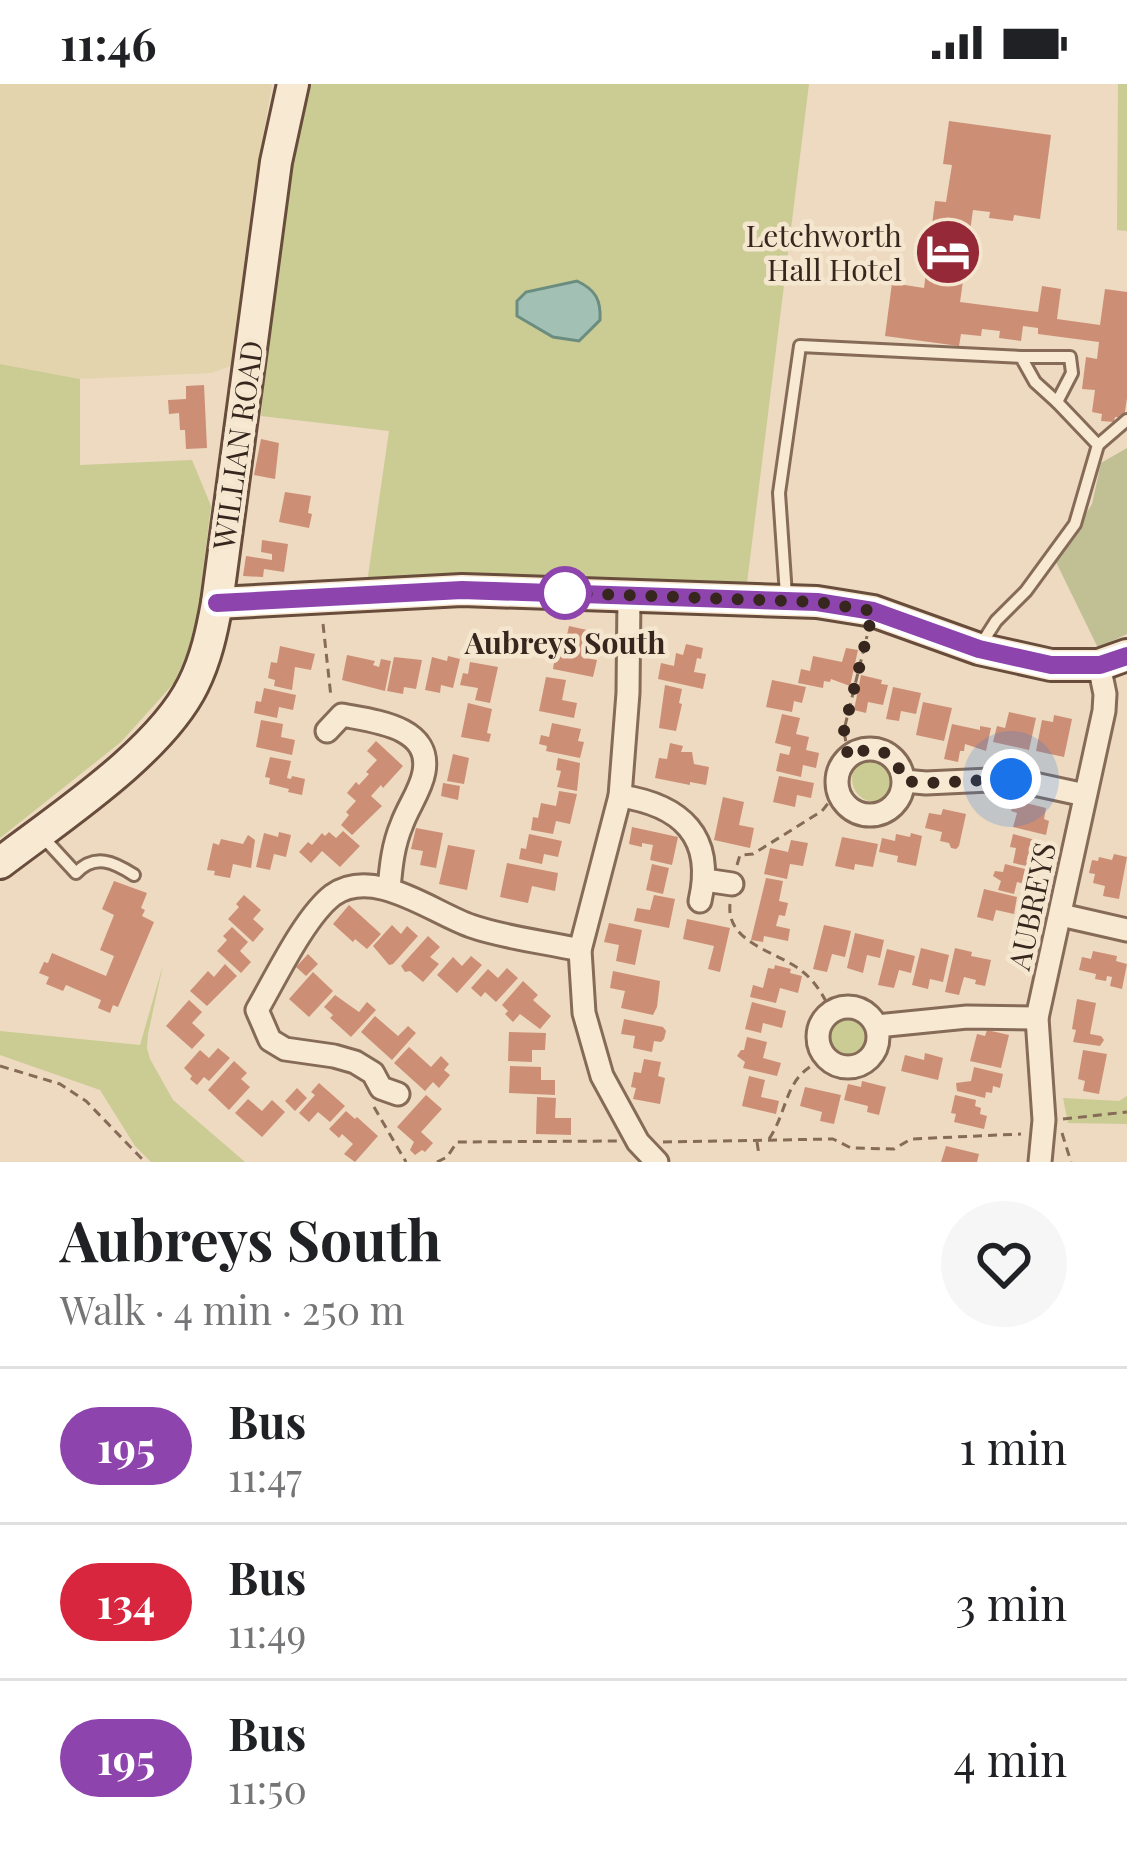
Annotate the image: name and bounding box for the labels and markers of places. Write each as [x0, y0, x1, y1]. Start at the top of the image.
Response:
place label: Letchworth Hall Hotel [746, 215, 902, 289]
hotel icon: Letchworth Hall Hotel [913, 217, 983, 287]
marker: Aubreys South [540, 568, 590, 618]
place label: Aubreys South [464, 622, 665, 662]

